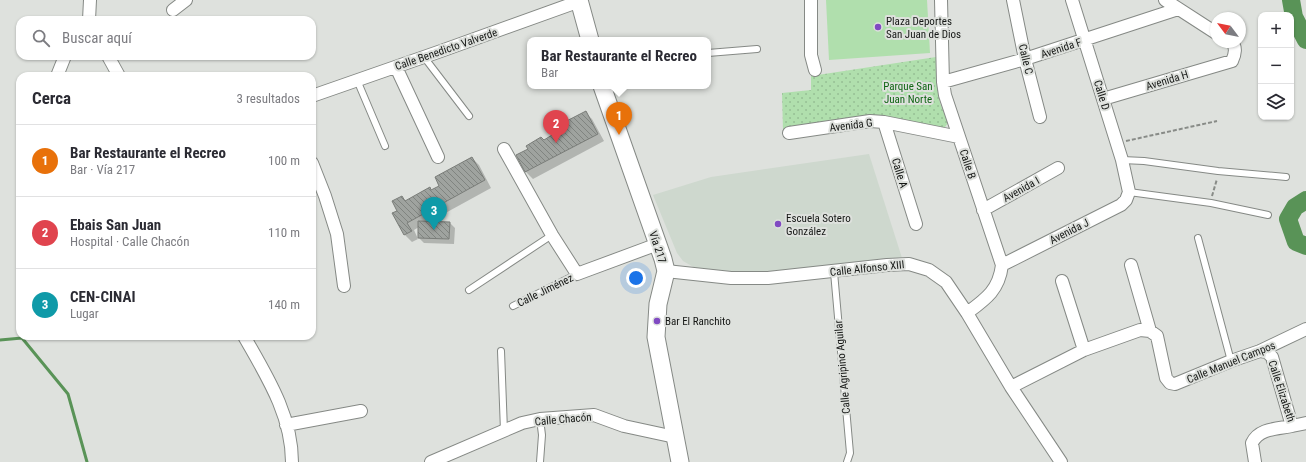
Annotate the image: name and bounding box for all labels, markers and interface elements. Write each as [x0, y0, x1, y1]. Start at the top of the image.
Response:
north arrow [1210, 12, 1246, 48]
map controls [1258, 12, 1294, 120]
button: + [1258, 12, 1294, 48]
place label: Plaza Deportes San Juan de Dios [886, 15, 961, 41]
search box [16, 16, 316, 60]
marker: Plaza Deportes San Juan de Dios [873, 22, 883, 32]
street label: Calle Benedicto Valverde [393, 26, 499, 73]
icon: search [30, 27, 52, 49]
text: Buscar aquí [62, 29, 132, 47]
street label: Avenida F [1039, 36, 1083, 61]
popup [527, 37, 711, 89]
street label: Calle C [1016, 43, 1035, 75]
text: Bar Restaurante el Recreo [541, 47, 697, 65]
button: − [1258, 48, 1294, 84]
text: Bar [541, 65, 558, 80]
street label: Avenida H [1144, 68, 1190, 93]
street label: Calle D [1091, 79, 1112, 112]
park label: Parque San Juan Norte [883, 80, 933, 106]
button: layers [1258, 84, 1294, 120]
text: Cerca [32, 88, 71, 108]
text: 3 resultados [236, 91, 300, 106]
pin: 1 [606, 102, 632, 135]
pin: 2 [543, 110, 569, 143]
street label: Avenida G [829, 116, 873, 135]
text: Bar Restaurante el Recreo [70, 144, 226, 162]
street label: Calle B [957, 148, 978, 181]
text: 1 [42, 153, 48, 168]
text: 100 m [268, 153, 300, 168]
street label: Calle A [889, 157, 910, 190]
text: Bar · Vía 217 [70, 162, 135, 177]
street label: Avenida I [1001, 174, 1042, 205]
pin: 3 [421, 197, 447, 230]
place label: Escuela Sotero González [786, 212, 851, 238]
text: Ebais San Juan [70, 216, 161, 234]
street label: Avenida J [1047, 216, 1091, 247]
marker: Escuela Sotero González [773, 219, 783, 229]
text: 2 [42, 225, 48, 240]
text: 110 m [268, 225, 300, 240]
street label: Vía 217 [646, 230, 669, 265]
text: Hospital · Calle Chacón [70, 234, 189, 249]
street label: Calle Alfonso XIII [829, 258, 905, 279]
your location [626, 268, 646, 288]
street label: Calle Jiménez [515, 271, 576, 310]
text: CEN-CINAI [70, 288, 135, 306]
text: 3 [42, 297, 48, 312]
text: 140 m [268, 297, 300, 312]
text: Lugar [70, 306, 99, 321]
place label: Bar El Ranchito [665, 315, 731, 328]
marker: Bar El Ranchito [652, 316, 662, 326]
street label: Calle Agripino Aguilar [832, 319, 853, 414]
street label: Calle Manuel Campos [1185, 339, 1277, 386]
street label: Calle Elizabeth [1265, 359, 1298, 424]
street label: Calle Chacón [534, 411, 592, 428]

